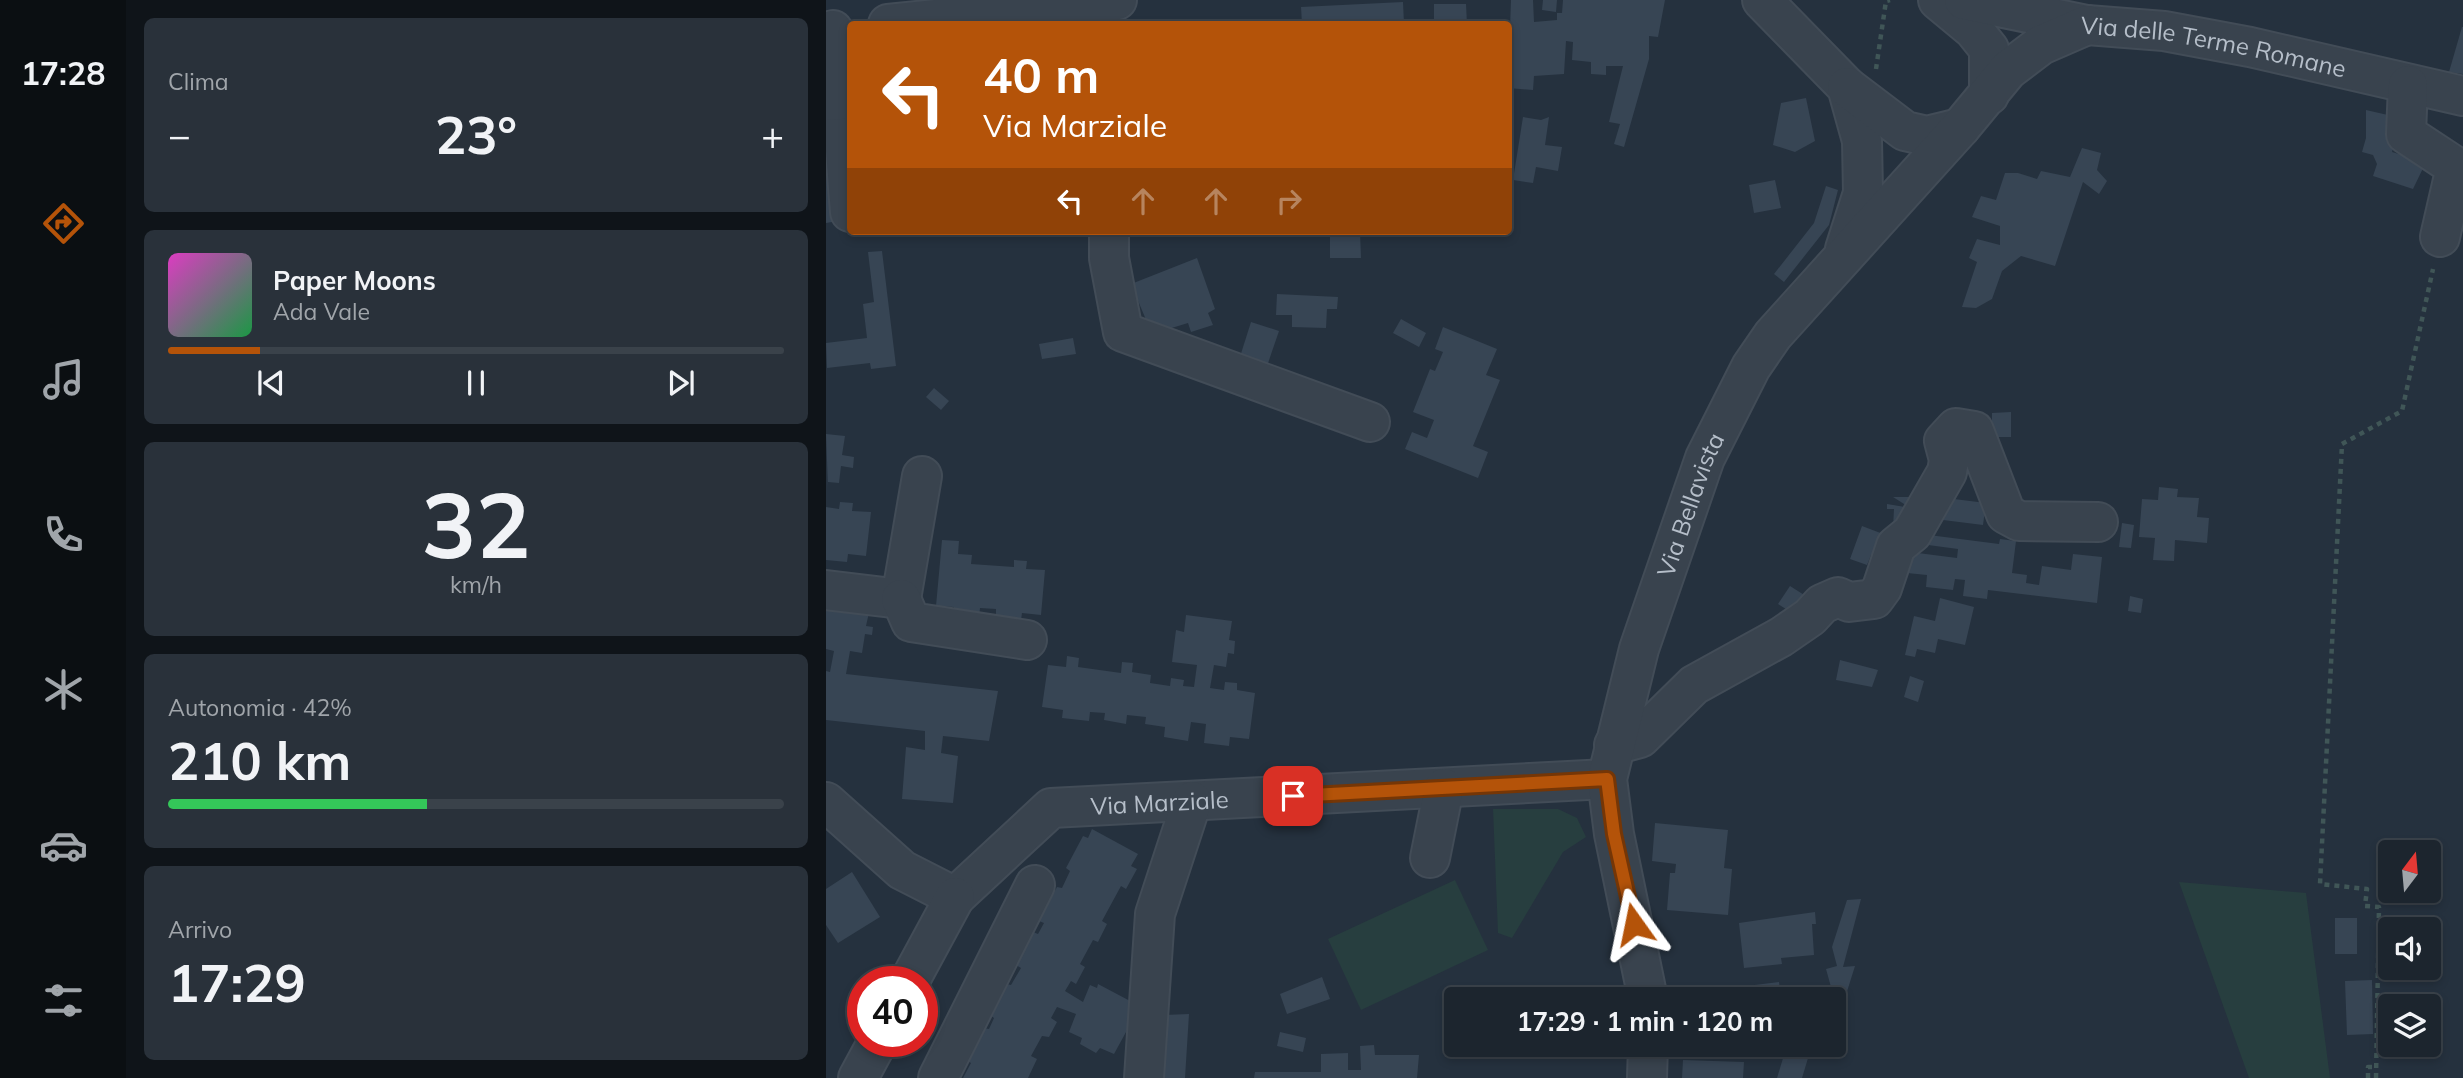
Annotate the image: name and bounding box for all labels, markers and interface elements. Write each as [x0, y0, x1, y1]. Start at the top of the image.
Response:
street label: Via delle Terme Romane [2080, 10, 2349, 84]
text: 40 m [983, 44, 1099, 105]
icon: left [868, 49, 959, 140]
text: 17:28 [21, 53, 105, 93]
text: Clima [168, 67, 229, 96]
text: 23° [435, 102, 517, 167]
text: Via Marziale [983, 105, 1167, 145]
text: − [168, 111, 191, 159]
text: + [761, 111, 784, 159]
icon: left [1051, 182, 1089, 220]
icon: ahead [1124, 182, 1162, 220]
icon: ahead [1197, 182, 1235, 220]
icon: right [1270, 182, 1308, 220]
icon: directions [39, 199, 88, 248]
text: Paper Moons [273, 264, 436, 297]
text: Ada Vale [273, 297, 370, 326]
icon: music [39, 355, 88, 404]
icon: previous [252, 364, 290, 402]
icon: pause [457, 364, 495, 402]
icon: next [662, 364, 700, 402]
street label: Via Bellavista [1650, 427, 1730, 581]
text: 32 [421, 467, 531, 581]
icon: phone [39, 510, 88, 559]
text: km/h [450, 570, 502, 599]
icon: climate [39, 665, 88, 714]
text: Autonomia · 42% [168, 693, 352, 722]
text: 210 km [168, 728, 351, 793]
pin [1263, 766, 1323, 826]
icon: arrive [1274, 777, 1312, 815]
street label: Via Marziale [1090, 784, 1229, 821]
icon: car [39, 821, 88, 870]
north arrow [2378, 840, 2441, 903]
map controls [2378, 840, 2441, 1057]
position arrow [1597, 887, 1671, 961]
text: Arrivo [168, 915, 232, 944]
button: sound [2378, 917, 2441, 980]
text: 17:29 [168, 950, 306, 1015]
speed limit sign: 40 [847, 966, 938, 1057]
icon: filters [39, 976, 88, 1025]
button: layers [2378, 994, 2441, 1057]
text: 17:29 · 1 min · 120 m [1517, 1005, 1773, 1038]

